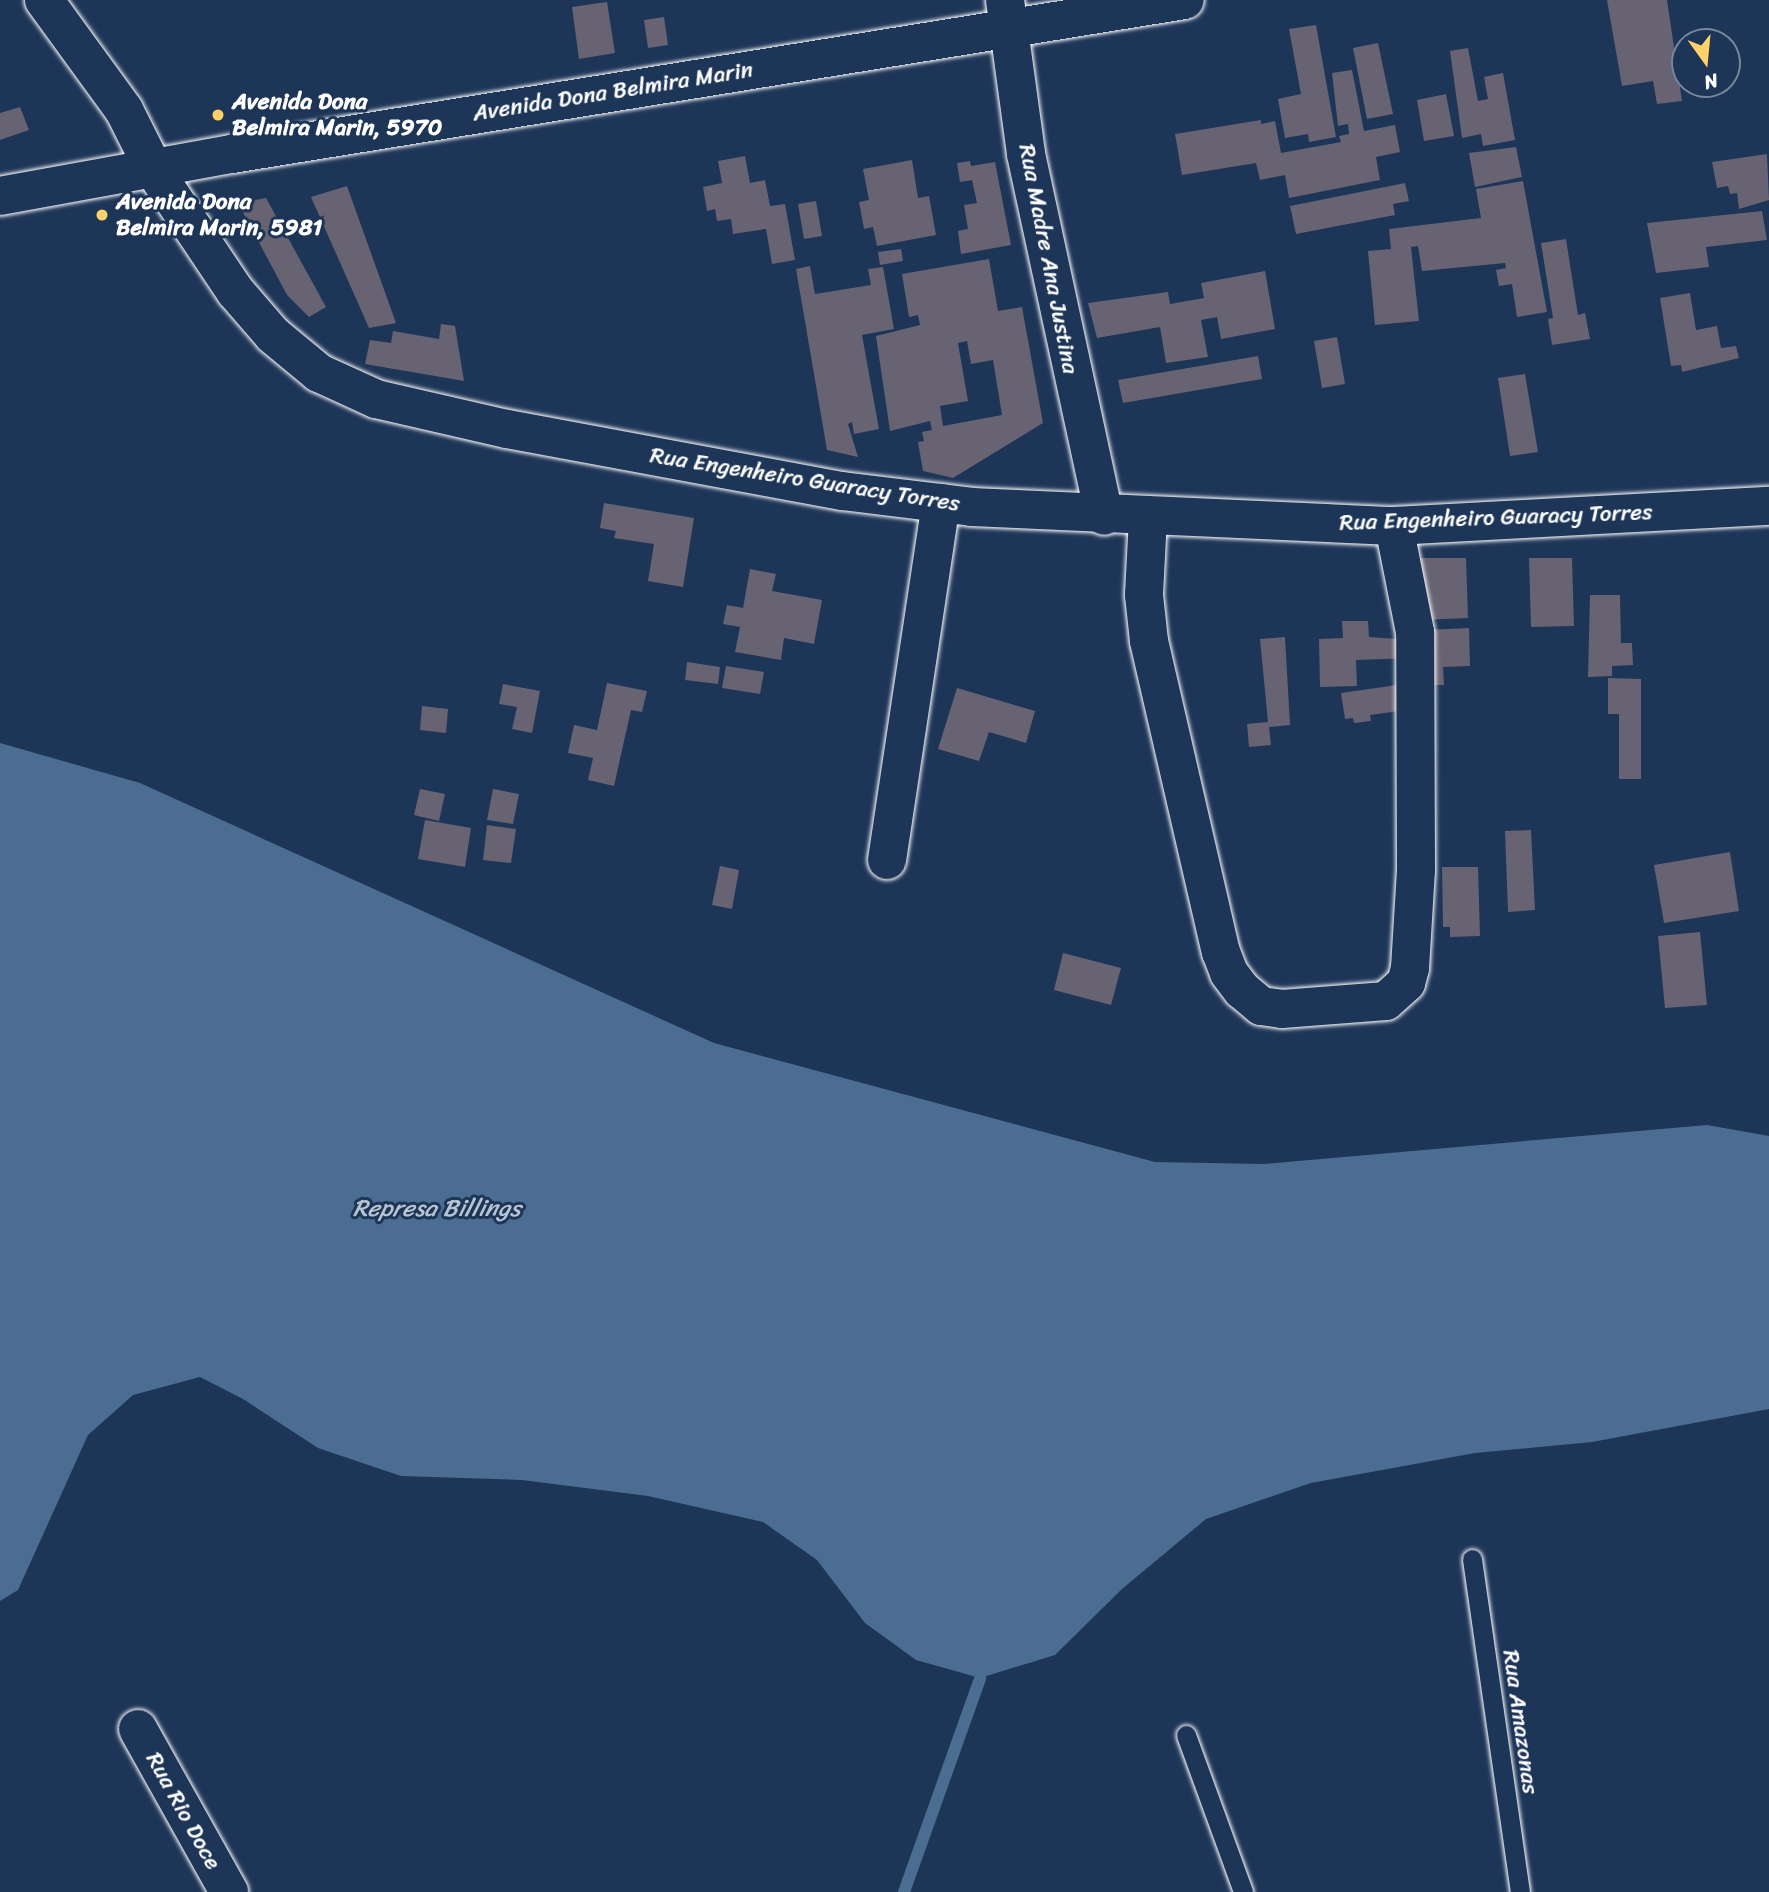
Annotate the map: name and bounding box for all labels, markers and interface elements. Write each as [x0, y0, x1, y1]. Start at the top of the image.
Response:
north arrow [1671, 28, 1741, 98]
street label: Avenida Dona Belmira Marin [471, 56, 755, 128]
text: N [1700, 64, 1722, 99]
place label: Avenida Dona Belmira Marin, 5970 [232, 88, 442, 142]
marker: Avenida Dona Belmira Marin, 5970 [210, 107, 226, 123]
street label: Rua Madre Ana Justina [1012, 142, 1084, 376]
place label: Avenida Dona Belmira Marin, 5981 [116, 188, 322, 242]
marker: Avenida Dona Belmira Marin, 5981 [94, 207, 110, 223]
street label: Rua Engenheiro Guaracy Torres [648, 442, 962, 518]
street label: Rua Engenheiro Guaracy Torres [1339, 499, 1653, 537]
water label: Represa Billings [353, 1195, 521, 1223]
street label: Rua Amazonas [1496, 1648, 1544, 1796]
street label: Rua Rio Doce [139, 1747, 227, 1875]

